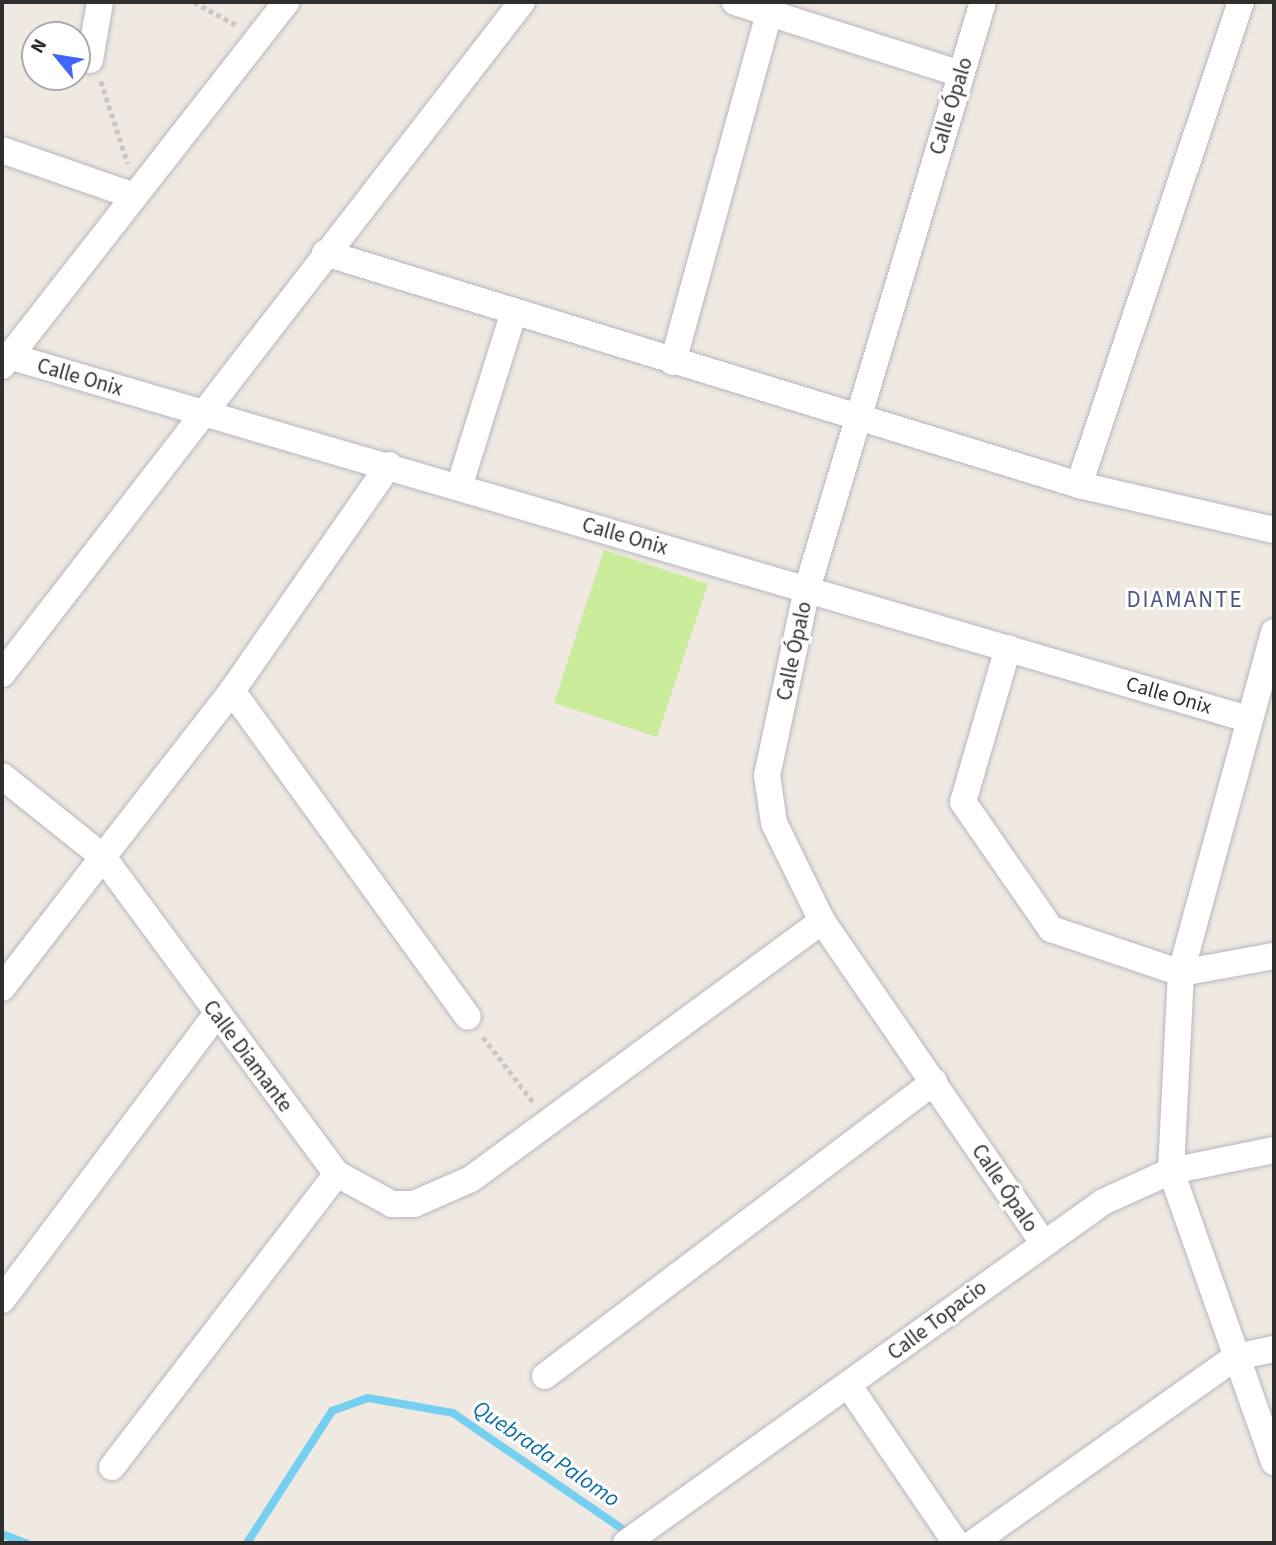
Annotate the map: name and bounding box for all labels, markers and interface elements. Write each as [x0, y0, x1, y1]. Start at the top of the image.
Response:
north arrow [21, 21, 91, 91]
text: N [24, 34, 54, 58]
street label: Calle Ópalo [924, 54, 978, 158]
street label: Calle Onix [34, 353, 126, 401]
street label: Calle Onix [579, 512, 671, 560]
district label: DIAMANTE [1127, 586, 1243, 614]
street label: Calle Ópalo [771, 599, 817, 703]
street label: Calle Onix [1123, 671, 1215, 719]
street label: Calle Diamante [198, 995, 298, 1117]
street label: Calle Ópalo [966, 1139, 1044, 1237]
street label: Calle Topacio [883, 1275, 991, 1365]
water label: Quebrada Palomo [467, 1395, 625, 1513]

